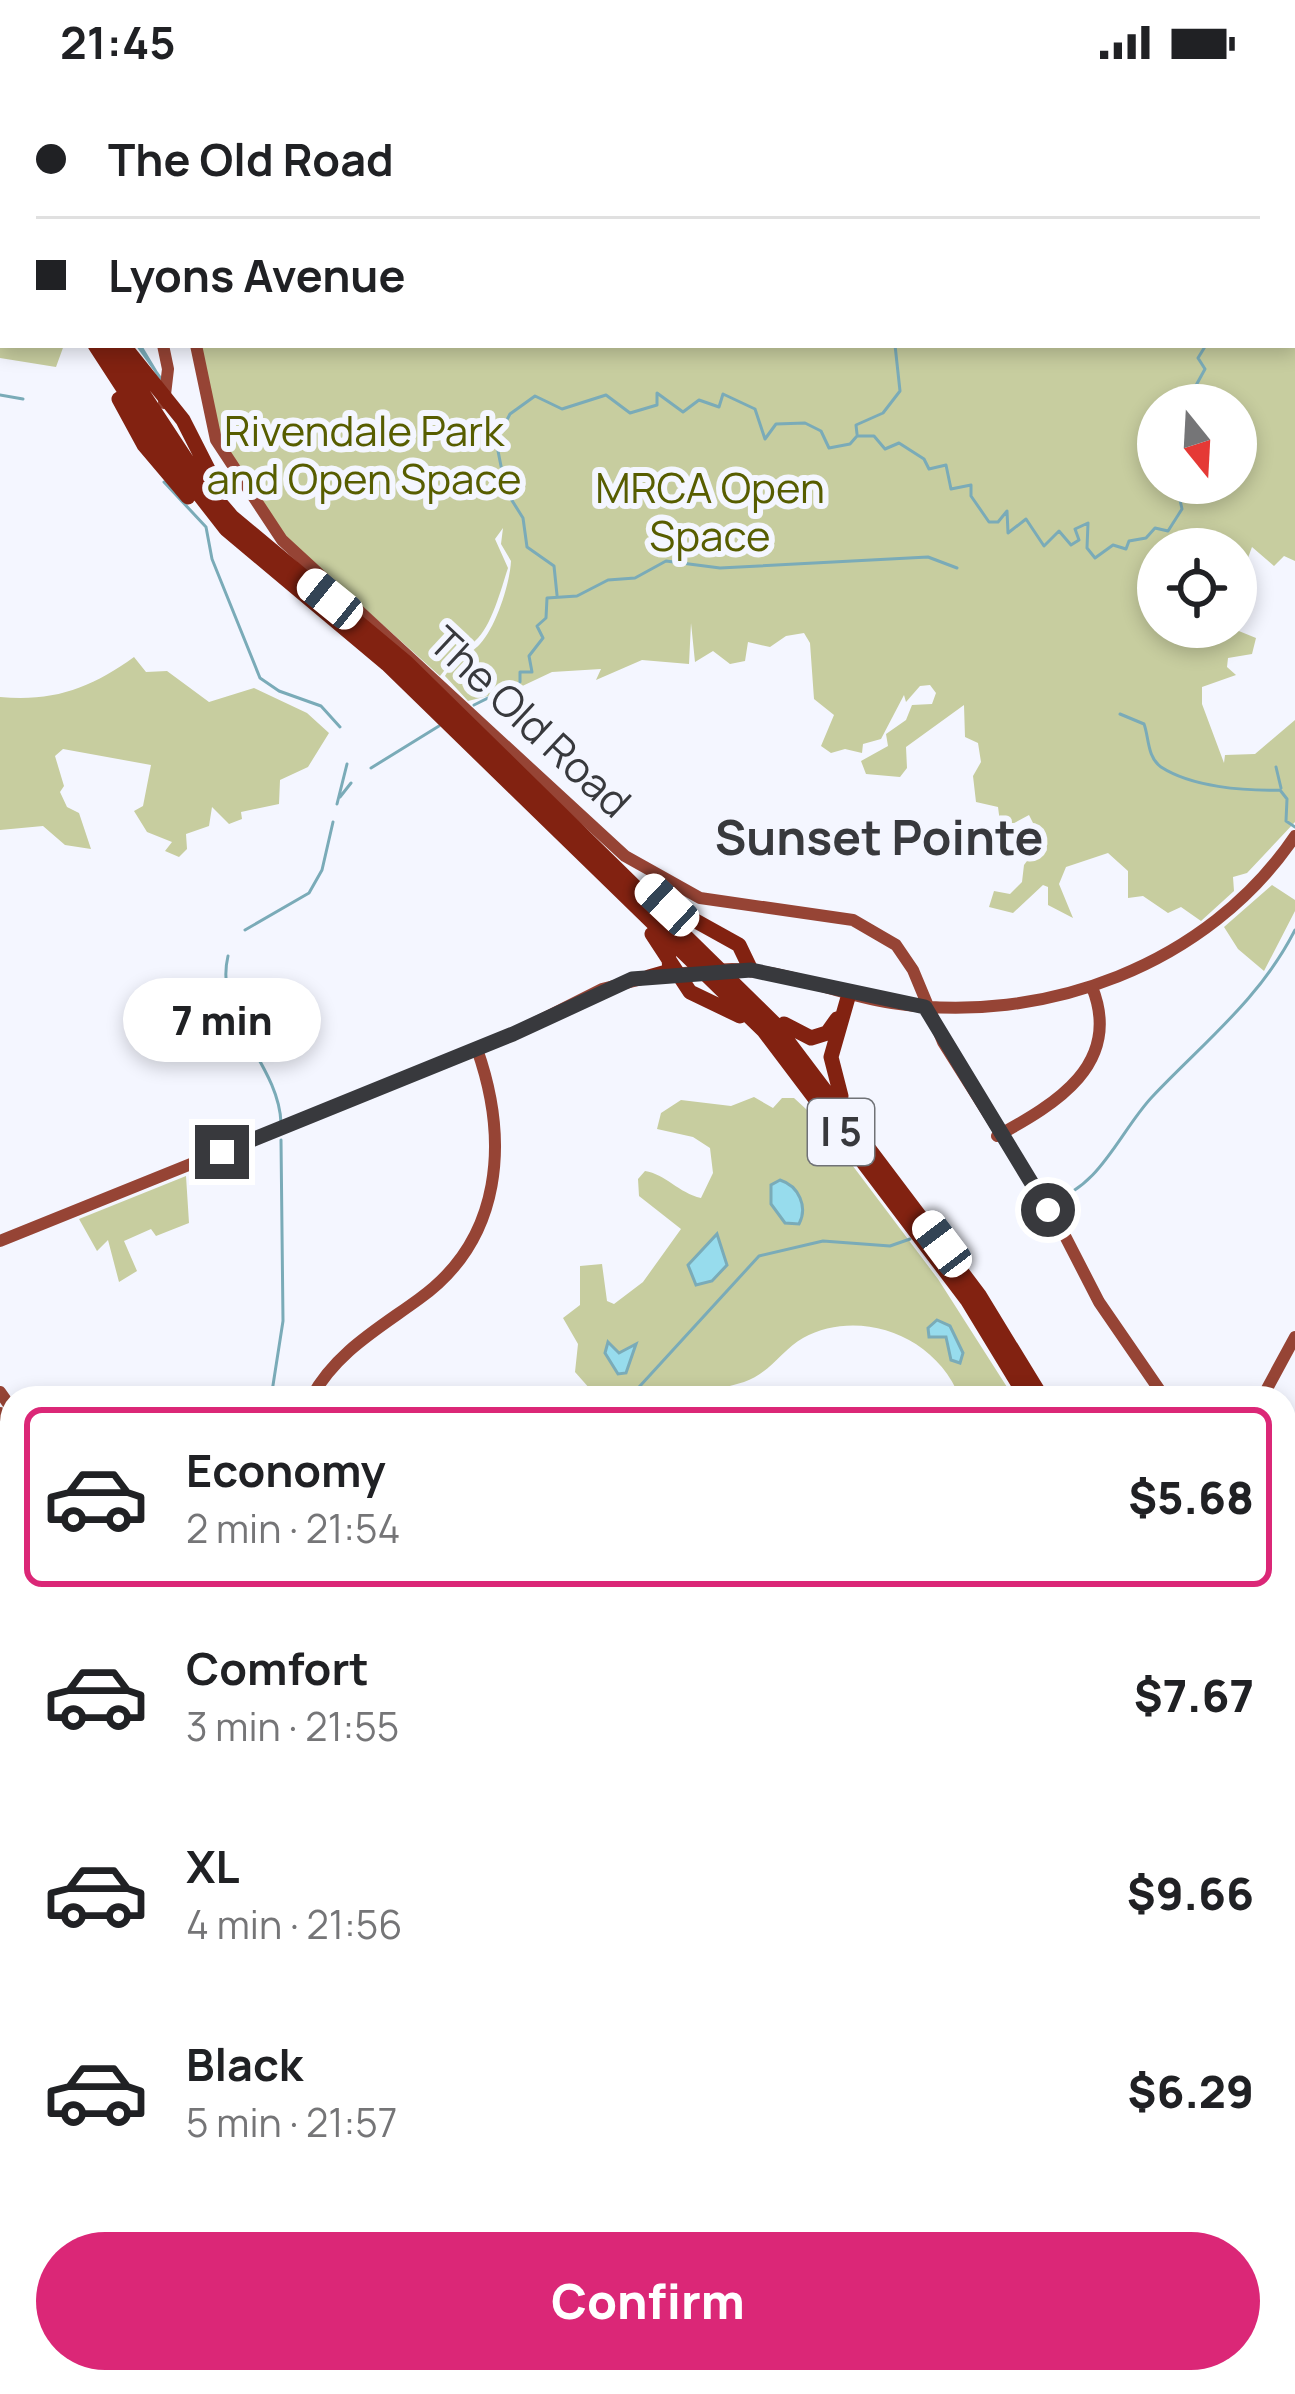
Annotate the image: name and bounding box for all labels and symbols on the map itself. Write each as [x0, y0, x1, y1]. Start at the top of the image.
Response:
north arrow [1137, 384, 1257, 504]
park label: Rivendale Park and Open Space [206, 401, 522, 507]
park label: MRCA Open Space [595, 458, 825, 564]
car [291, 562, 369, 636]
street label: The Old Road [417, 613, 644, 830]
district label: Sunset Pointe [715, 804, 1043, 869]
car [628, 867, 706, 943]
callout: 7 min [123, 978, 321, 1062]
road number: I 5 [808, 1099, 874, 1165]
route end [195, 1125, 249, 1179]
route start [1021, 1183, 1075, 1237]
car [906, 1204, 978, 1284]

